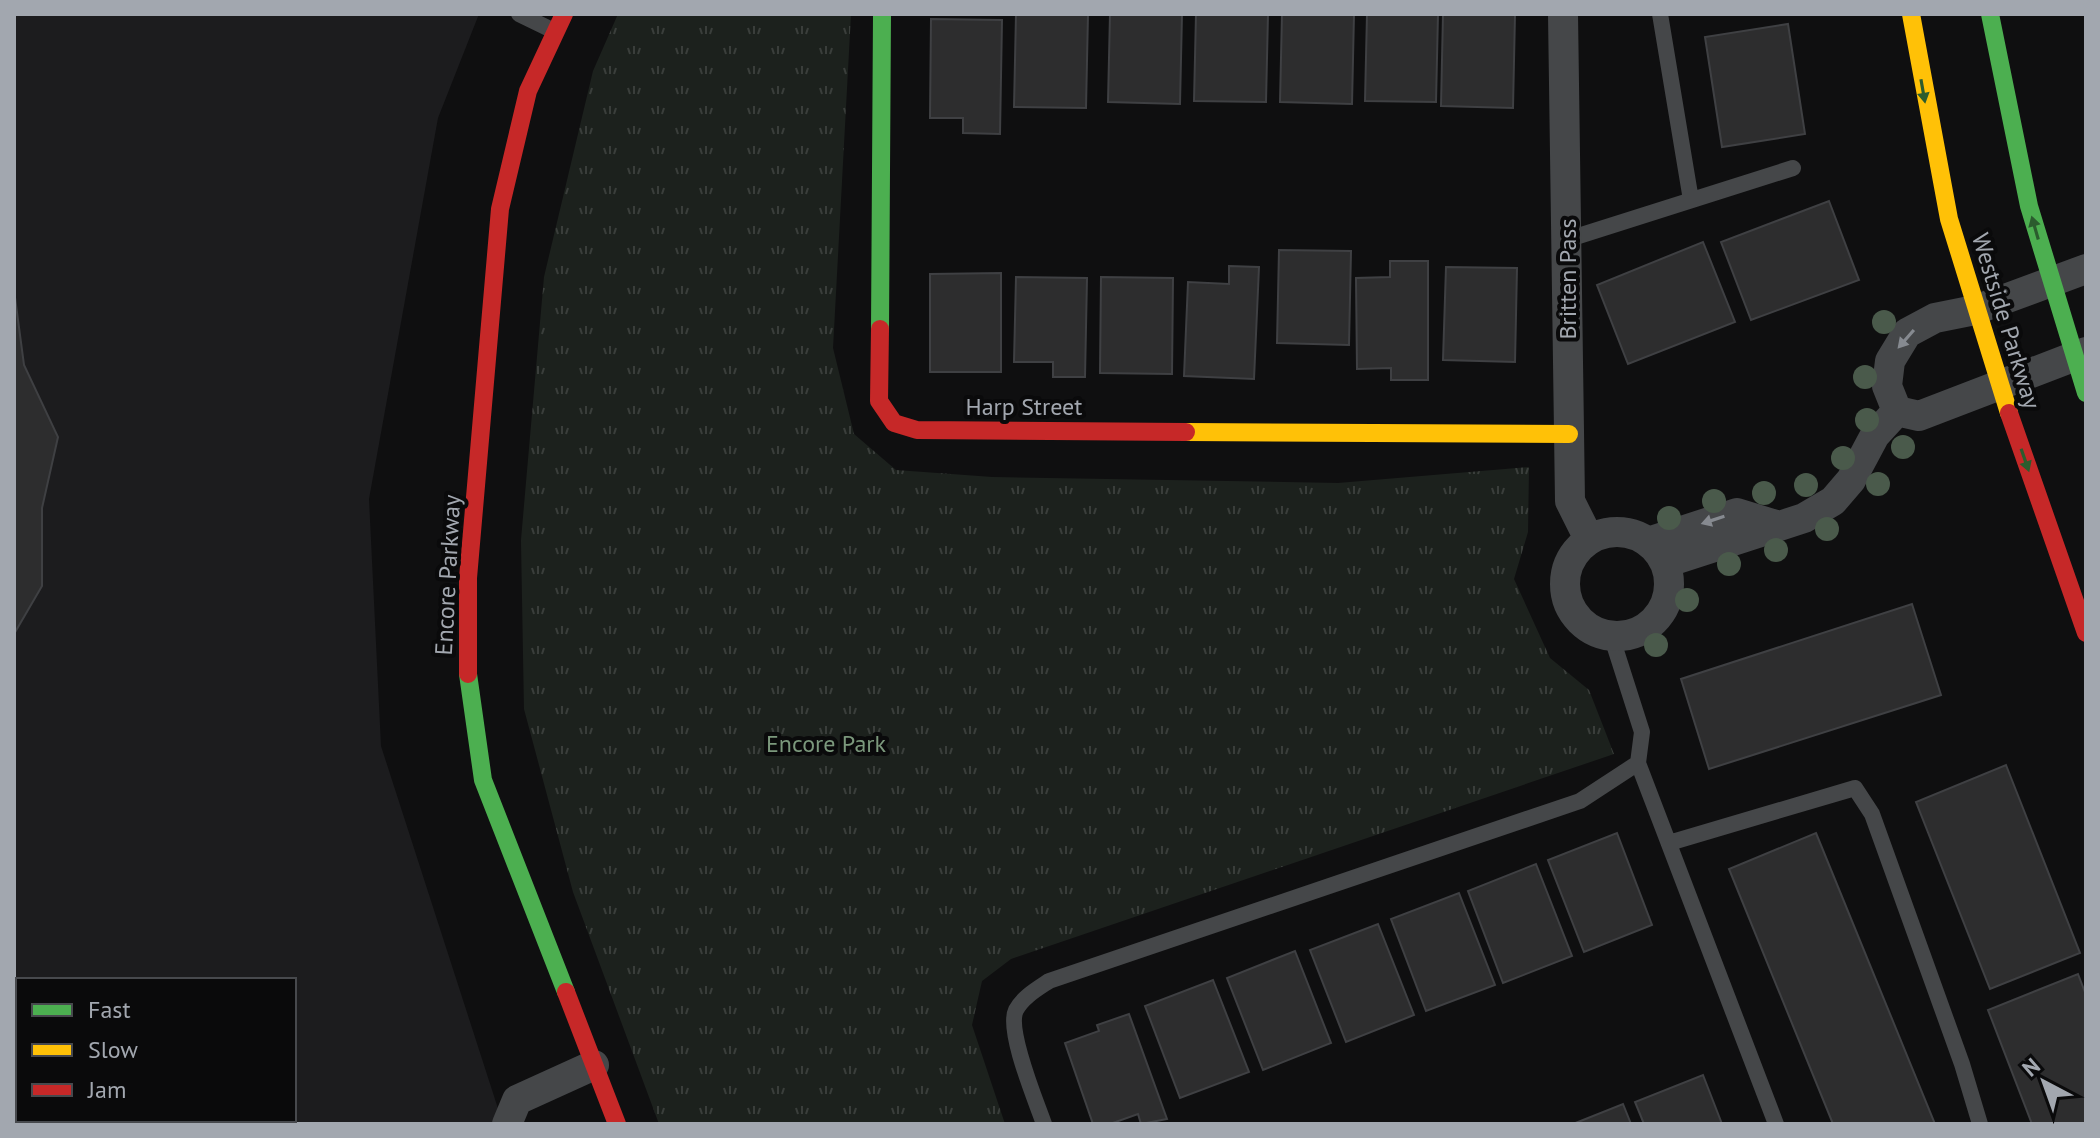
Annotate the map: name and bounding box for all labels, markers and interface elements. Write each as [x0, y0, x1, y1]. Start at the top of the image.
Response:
one-way arrow [1917, 79, 1930, 104]
one-way arrow [2028, 216, 2041, 240]
street label: Britten Pass [1552, 218, 1583, 340]
street label: Westside Parkway [1965, 229, 2048, 413]
one-way arrow [1897, 329, 1915, 349]
street label: Harp Street [966, 391, 1082, 422]
one-way arrow [2019, 448, 2032, 472]
street label: Encore Parkway [428, 494, 467, 656]
one-way arrow [1701, 515, 1725, 527]
park label: Encore Park [766, 728, 887, 759]
legend [16, 978, 296, 1122]
text: Fast [88, 994, 131, 1025]
text: Slow [88, 1034, 138, 1065]
north arrow [2004, 1042, 2084, 1122]
text: N [2016, 1052, 2046, 1082]
text: Jam [87, 1074, 126, 1105]

